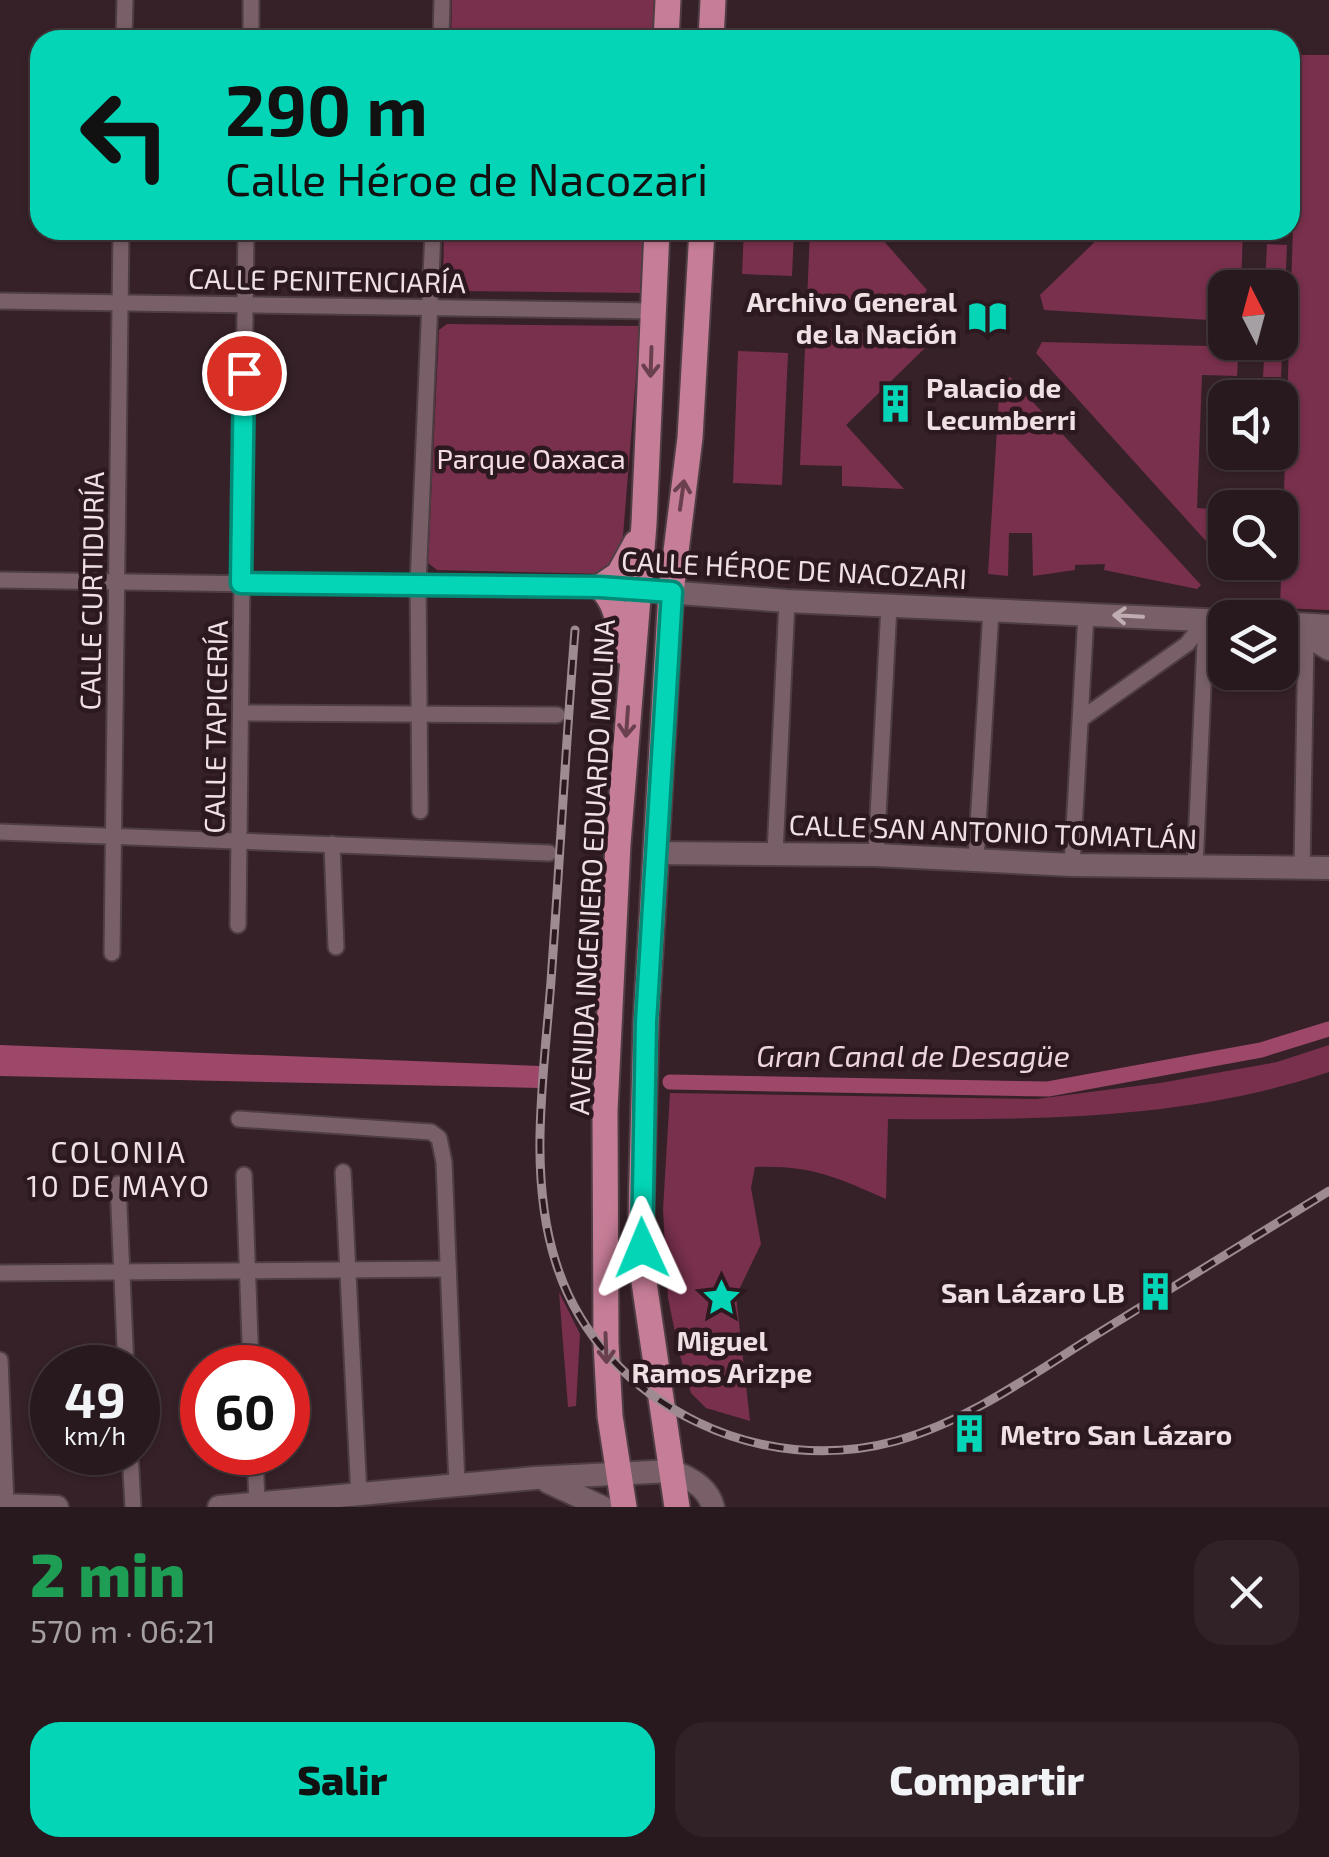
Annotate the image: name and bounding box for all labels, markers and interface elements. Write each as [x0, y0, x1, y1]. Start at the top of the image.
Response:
text: 290 m [225, 66, 428, 150]
icon: left [60, 70, 190, 200]
text: Calle Héroe de Nacozari [225, 151, 708, 205]
street label: CALLE PENITENCIARÍA [188, 261, 467, 299]
north arrow [1208, 270, 1298, 360]
map controls [1208, 270, 1298, 690]
place label: Archivo General de la Nación [746, 284, 958, 350]
library icon: Archivo General de la Nación [966, 296, 1008, 338]
pin [202, 331, 287, 416]
icon: arrive [217, 346, 272, 401]
one-way arrow [642, 346, 661, 378]
place label: Palacio de Lecumberri [926, 370, 1076, 436]
button: sound [1208, 380, 1298, 470]
building icon: Palacio de Lecumberri [875, 382, 917, 424]
park label: Parque Oaxaca [436, 441, 626, 475]
street label: CALLE CURTIDURÍA [72, 471, 110, 711]
one-way arrow [674, 479, 692, 511]
button: search [1208, 490, 1298, 580]
street label: CALLE HÉROE DE NACOZARI [620, 543, 968, 595]
button: layers [1208, 600, 1298, 690]
one-way arrow [1112, 607, 1144, 626]
street label: AVENIDA INGENIERO EDUARDO MOLINA [561, 618, 621, 1116]
street label: CALLE TAPICERÍA [196, 620, 234, 834]
one-way arrow [618, 705, 637, 737]
street label: CALLE SAN ANTONIO TOMATLÁN [788, 807, 1198, 855]
water label: Gran Canal de Desagüe [756, 1037, 1070, 1073]
district label: COLONIA 10 DE MAYO [26, 1133, 212, 1203]
position arrow [590, 1196, 694, 1300]
building icon: San Lázaro LB [1134, 1271, 1176, 1313]
place label: San Lázaro LB [941, 1275, 1125, 1309]
place icon: Miguel Ramos Arizpe [701, 1277, 743, 1319]
place label: Miguel Ramos Arizpe [632, 1323, 812, 1389]
one-way arrow [597, 1331, 616, 1363]
speed limit sign: 60 [180, 1345, 310, 1475]
text: 49 [64, 1368, 126, 1428]
building icon: Metro San Lázaro [949, 1413, 991, 1455]
place label: Metro San Lázaro [1000, 1417, 1232, 1451]
text: km/h [64, 1420, 126, 1450]
text: 2 min [30, 1537, 185, 1609]
button: close [1194, 1540, 1299, 1645]
text: 570 m · 06:21 [30, 1611, 216, 1649]
button: Salir [30, 1722, 655, 1837]
button: Compartir [675, 1722, 1299, 1837]

